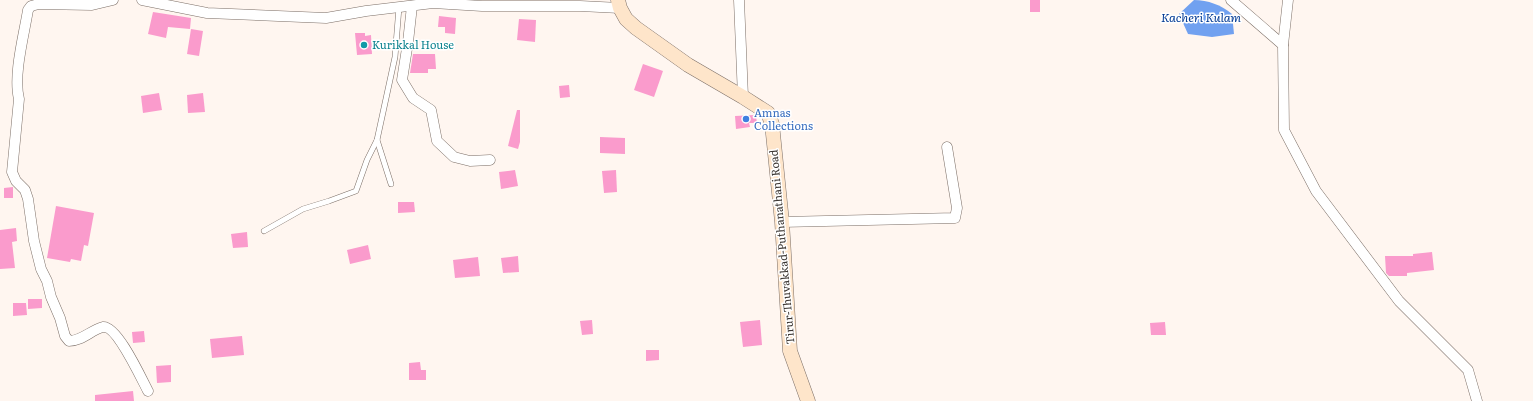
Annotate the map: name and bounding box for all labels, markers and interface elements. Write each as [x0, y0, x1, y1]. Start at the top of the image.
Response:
water label: Kacheri Kulam [1161, 8, 1242, 26]
place label: Kurikkal House [372, 36, 454, 52]
marker: Kurikkal House [359, 40, 369, 50]
place label: Amnas Collections [754, 104, 813, 133]
marker: Amnas Collections [741, 114, 751, 124]
street label: Tirur-Thuvakkad-Puthanathani Road [764, 149, 797, 345]

